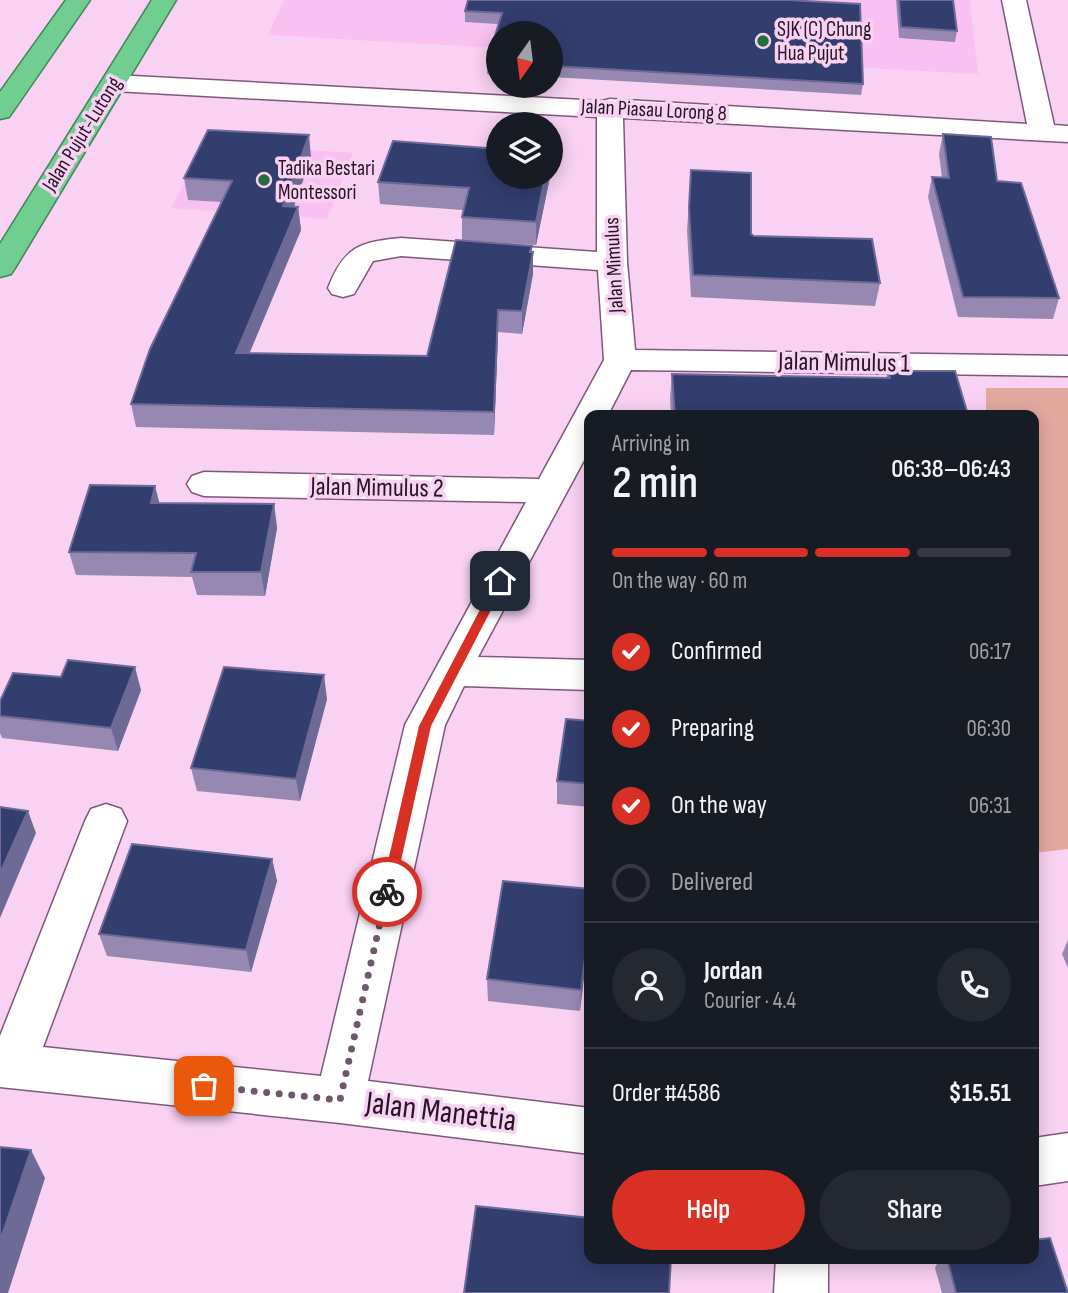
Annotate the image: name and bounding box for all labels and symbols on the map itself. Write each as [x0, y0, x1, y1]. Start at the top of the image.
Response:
place label: SJK (C) Chung Hua Pujut [777, 17, 871, 66]
north arrow [486, 21, 564, 98]
marker: SJK (C) Chung Hua Pujut [755, 33, 771, 49]
street label: Jalan Pujut-Lutong [36, 72, 127, 197]
street label: Jalan Piasau Lorong 8 [580, 94, 727, 126]
place label: Tadika Bestari Montessori [278, 156, 375, 205]
marker: Tadika Bestari Montessori [256, 172, 272, 188]
street label: Jalan Mimulus [599, 217, 629, 314]
street label: Jalan Mimulus 1 [777, 346, 910, 380]
street label: Jalan Mimulus 2 [309, 471, 444, 505]
pin [470, 551, 530, 611]
courier [352, 857, 422, 927]
pin [174, 1056, 234, 1116]
street label: Jalan Manettia [362, 1083, 519, 1141]

